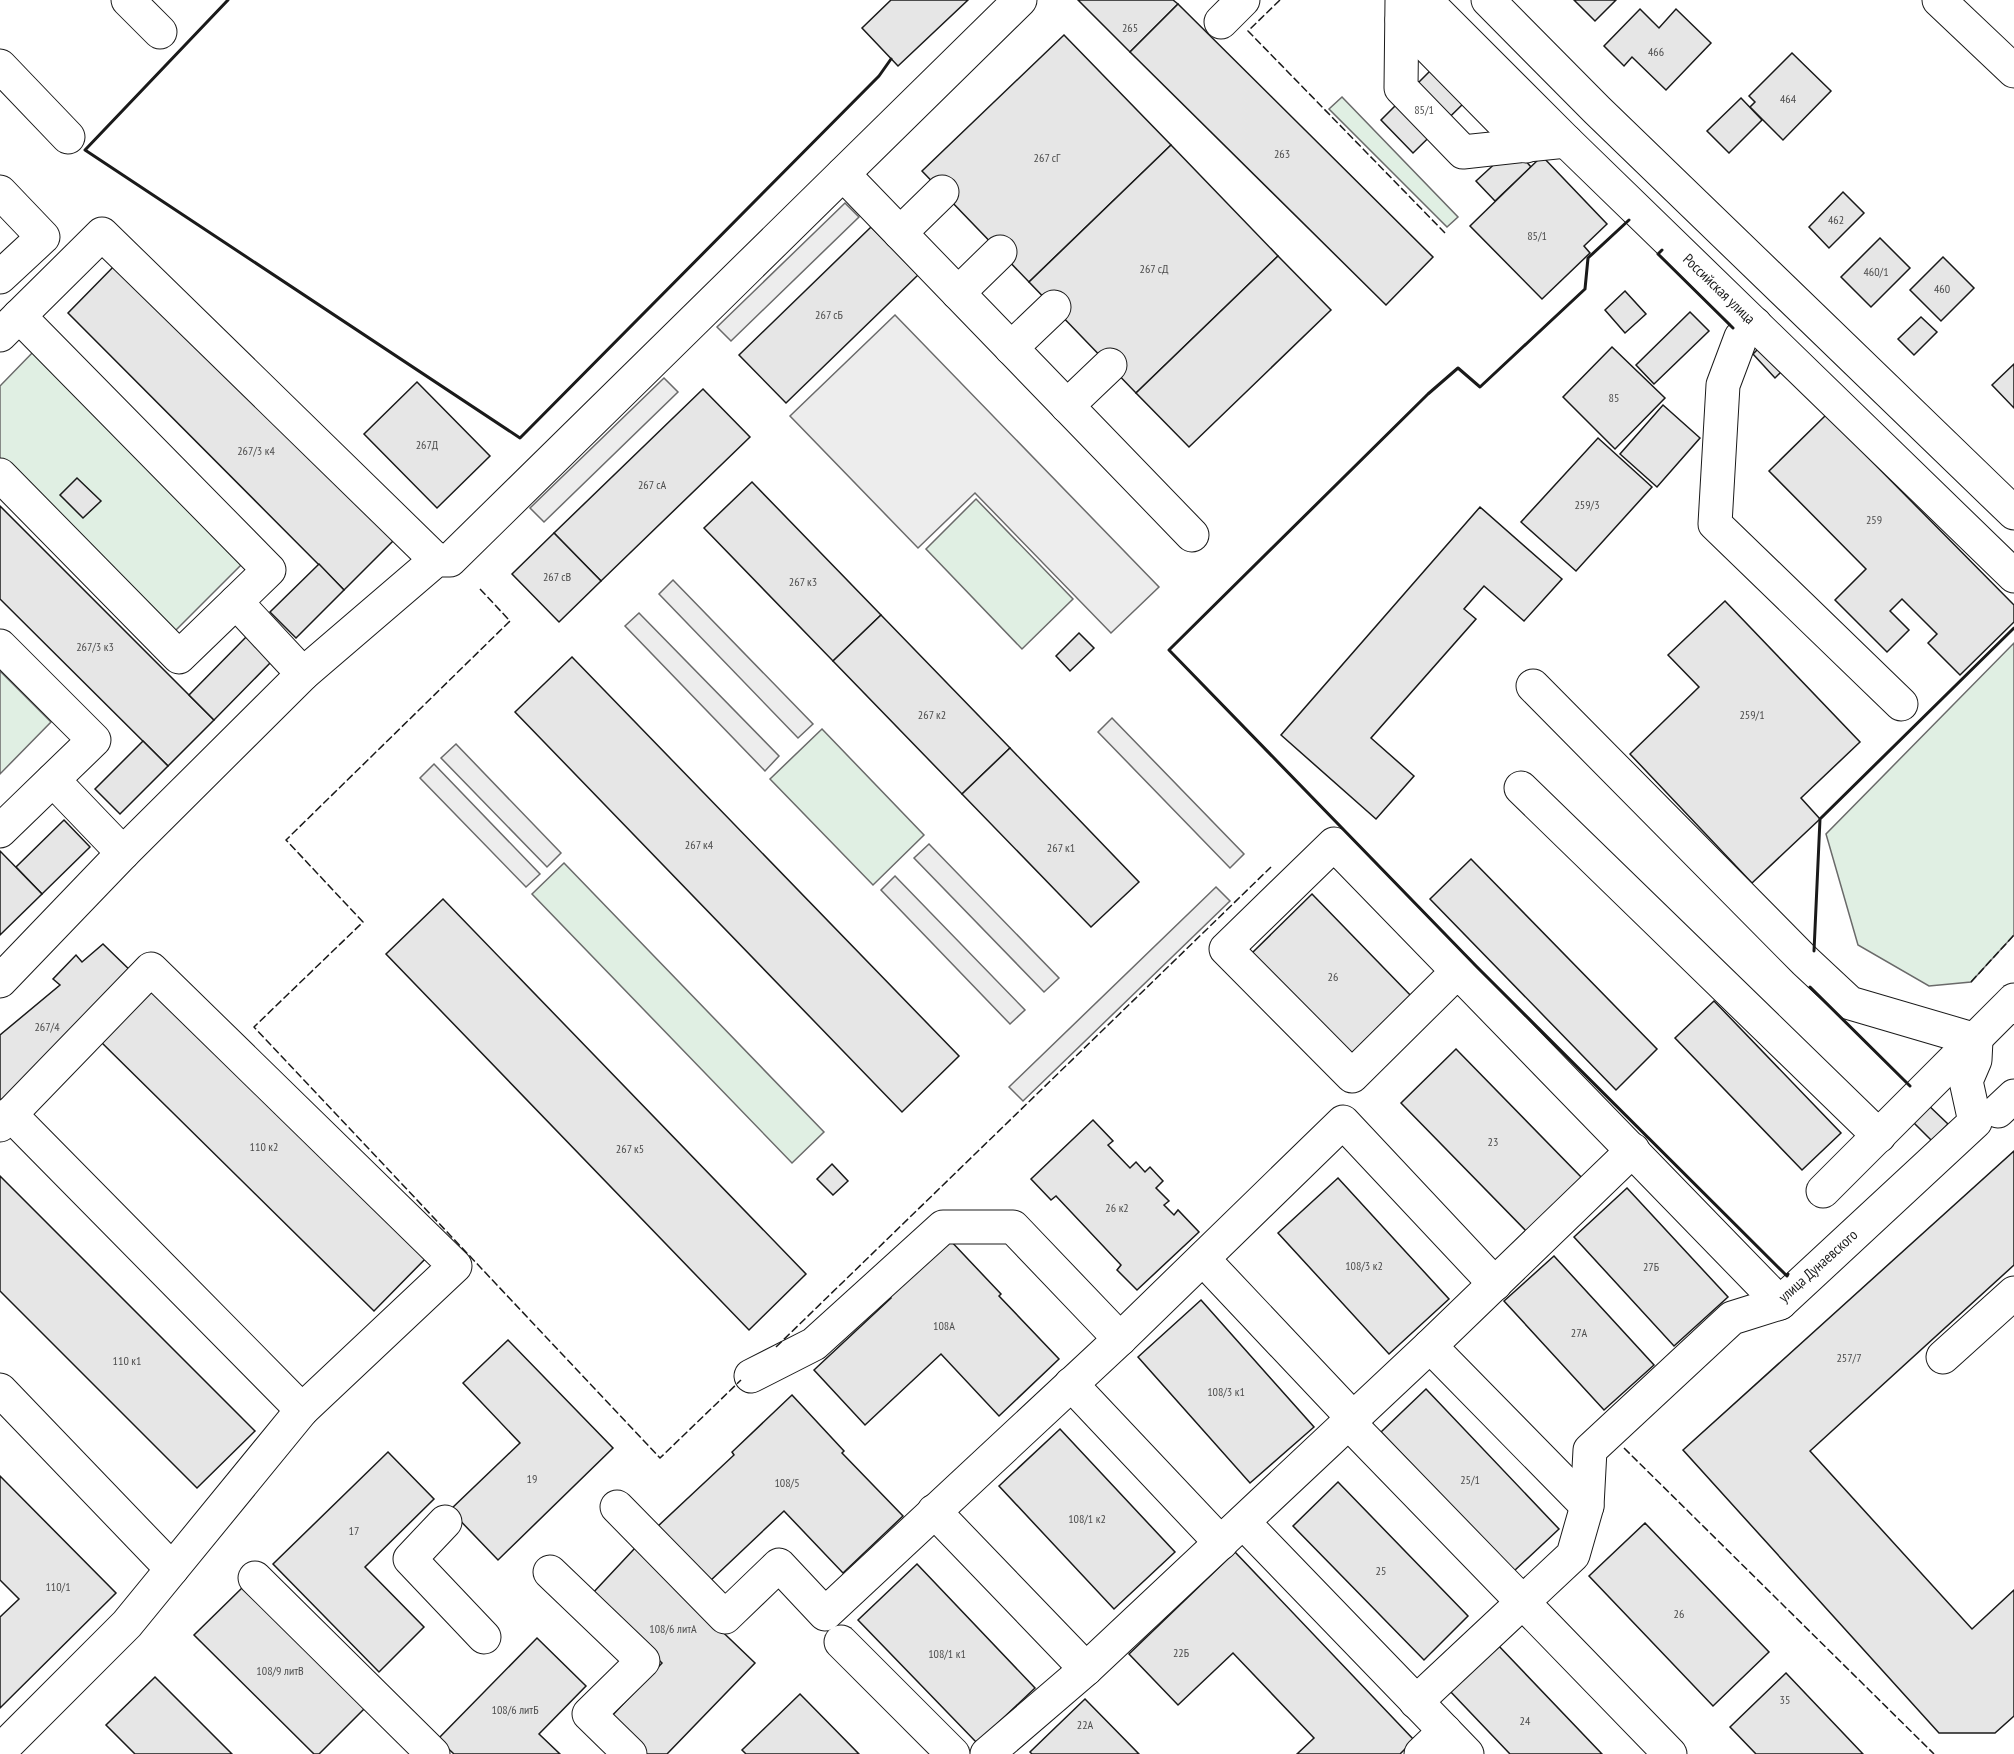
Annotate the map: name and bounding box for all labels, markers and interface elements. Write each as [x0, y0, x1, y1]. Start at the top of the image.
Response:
house number: 265 [1122, 20, 1138, 35]
house number: 466 [1648, 44, 1664, 59]
house number: 464 [1780, 91, 1797, 106]
house number: 85/1 [1414, 102, 1434, 117]
house number: 263 [1274, 146, 1290, 161]
house number: 267 сГ [1034, 150, 1061, 165]
house number: 462 [1828, 212, 1844, 227]
house number: 85/1 [1527, 228, 1547, 243]
street label: Российская улица [1679, 249, 1759, 328]
house number: 267 сД [1139, 261, 1169, 276]
house number: 460/1 [1863, 264, 1889, 279]
house number: 460 [1934, 281, 1950, 296]
house number: 267 сБ [815, 307, 843, 322]
house number: 85 [1609, 390, 1619, 405]
house number: 267Д [416, 437, 439, 452]
house number: 267/3 к4 [237, 443, 275, 458]
house number: 267 сА [638, 477, 666, 492]
house number: 259/3 [1574, 497, 1600, 512]
house number: 259 [1866, 512, 1882, 527]
house number: 267 сВ [543, 569, 571, 584]
house number: 267 к3 [789, 574, 817, 589]
house number: 267/3 к3 [76, 639, 114, 654]
house number: 267 к2 [918, 707, 946, 722]
house number: 259/1 [1739, 707, 1765, 722]
house number: 267 к4 [685, 837, 714, 852]
house number: 267 к1 [1047, 840, 1075, 855]
house number: 26 [1328, 969, 1338, 984]
house number: 267/4 [34, 1019, 60, 1034]
house number: 23 [1488, 1134, 1498, 1149]
house number: 110 к2 [250, 1139, 278, 1154]
house number: 267 к5 [616, 1141, 644, 1156]
house number: 26 к2 [1105, 1200, 1129, 1215]
street label: улица Дунаевского [1774, 1225, 1861, 1306]
house number: 108/3 к2 [1345, 1258, 1383, 1273]
house number: 27Б [1643, 1259, 1659, 1274]
house number: 108А [933, 1318, 955, 1333]
house number: 27А [1571, 1325, 1588, 1340]
house number: 257/7 [1836, 1350, 1862, 1365]
house number: 110 к1 [113, 1353, 141, 1368]
house number: 108/3 к1 [1207, 1384, 1245, 1399]
house number: 19 [527, 1471, 537, 1486]
house number: 25/1 [1460, 1472, 1480, 1487]
house number: 108/5 [774, 1475, 800, 1490]
house number: 108/1 к2 [1068, 1511, 1106, 1526]
house number: 17 [349, 1523, 359, 1538]
house number: 25 [1376, 1563, 1386, 1578]
house number: 110/1 [45, 1579, 71, 1594]
house number: 26 [1674, 1606, 1684, 1621]
house number: 108/6 литА [649, 1621, 697, 1636]
house number: 22Б [1173, 1645, 1189, 1660]
house number: 108/1 к1 [928, 1646, 966, 1661]
house number: 108/9 литВ [256, 1663, 304, 1678]
house number: 35 [1780, 1692, 1790, 1707]
house number: 108/6 литБ [491, 1702, 539, 1717]
house number: 24 [1520, 1713, 1531, 1728]
house number: 22А [1077, 1717, 1094, 1732]

